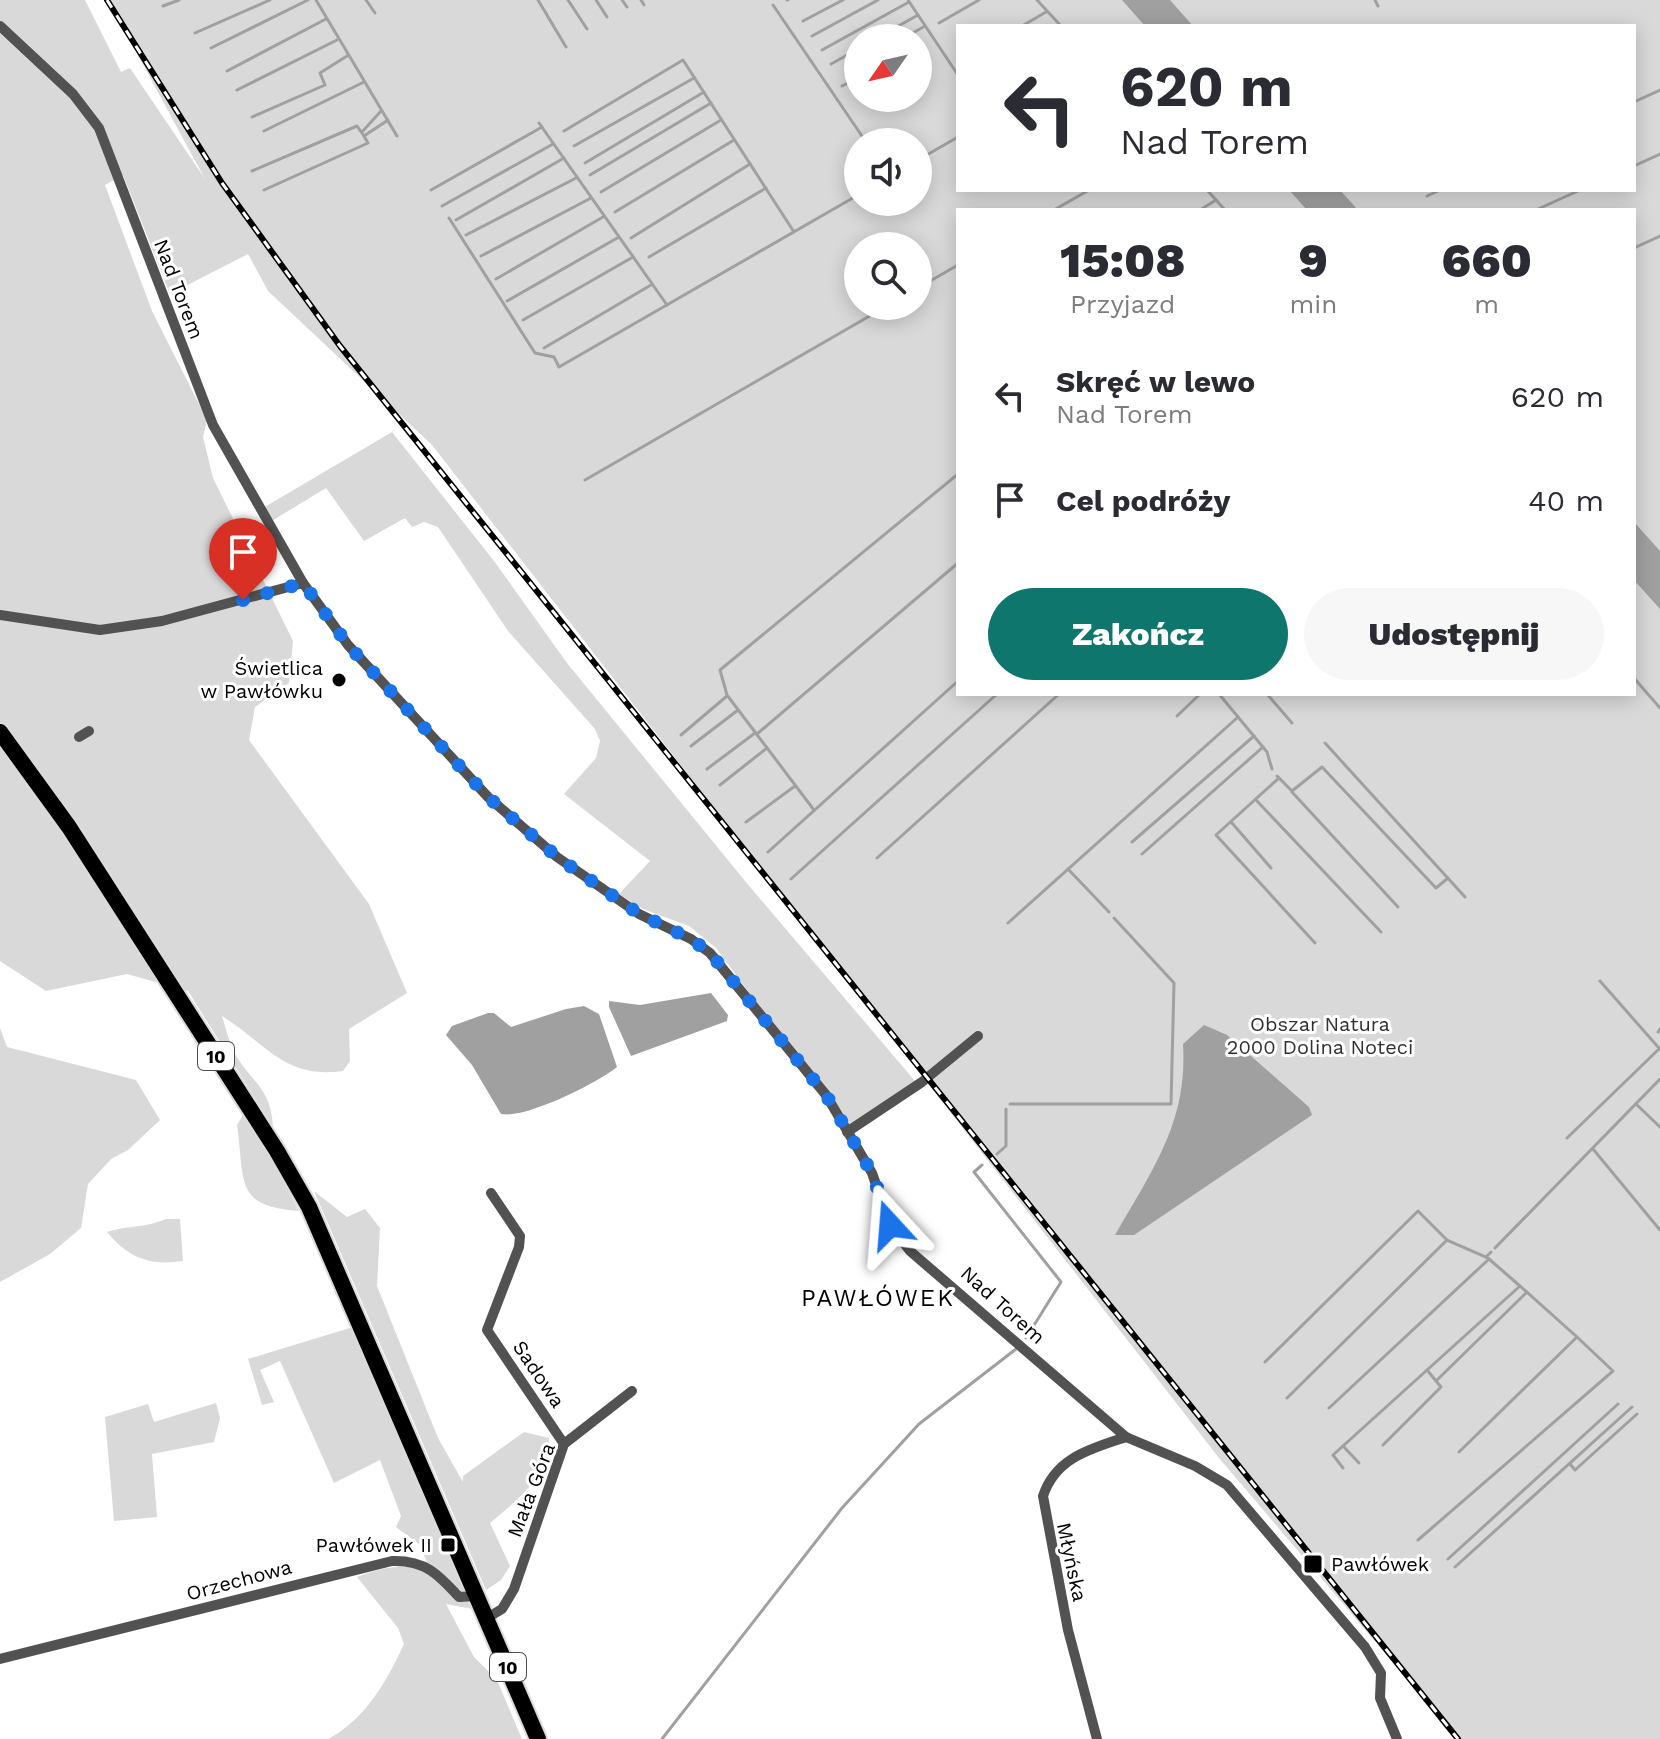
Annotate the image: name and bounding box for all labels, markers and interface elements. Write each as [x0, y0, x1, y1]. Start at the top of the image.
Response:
north arrow [844, 24, 932, 112]
map controls [844, 24, 932, 320]
text: 620 m [1120, 54, 1293, 120]
icon: left [988, 56, 1092, 160]
text: Nad Torem [1120, 121, 1309, 163]
button: sound [844, 128, 932, 216]
button: search [844, 232, 932, 320]
text: 15:08 [1060, 232, 1186, 289]
text: 9 [1299, 232, 1328, 289]
text: 660 [1441, 232, 1532, 289]
street label: Nad Torem [149, 236, 209, 342]
text: Przyjazd [1070, 289, 1175, 319]
text: min [1290, 289, 1337, 319]
text: m [1474, 289, 1499, 319]
text: Skręć w lewo [1056, 364, 1255, 399]
icon: left [988, 374, 1032, 418]
text: 620 m [1511, 379, 1604, 414]
text: Nad Torem [1056, 399, 1193, 429]
icon: arrive [988, 478, 1032, 522]
text: Cel podróży [1056, 483, 1230, 518]
text: 40 m [1528, 483, 1604, 518]
pin [209, 518, 277, 600]
icon: arrive [221, 530, 265, 574]
button: Zakończ [988, 588, 1288, 680]
button: Udostępnij [1304, 588, 1604, 680]
place label: Świetlica w Pawłówku [201, 656, 323, 703]
marker: Świetlica w Pawłówku [330, 671, 348, 689]
park label: Obszar Natura 2000 Dolina Noteci [1227, 1012, 1413, 1059]
road number: 10 [198, 1042, 234, 1070]
position arrow [848, 1183, 932, 1267]
street label: Nad Torem [956, 1261, 1050, 1349]
district label: PAWŁÓWEK [801, 1284, 955, 1312]
street label: Sadowa [508, 1336, 570, 1412]
street label: Mała Góra [502, 1439, 560, 1541]
street label: Młyńska [1052, 1520, 1092, 1604]
place label: Pawłówek II [316, 1533, 432, 1557]
marker: Pawłówek II [439, 1536, 457, 1554]
place label: Pawłówek [1331, 1552, 1429, 1576]
marker: Pawłówek [1302, 1553, 1324, 1575]
street label: Orzechowa [184, 1554, 294, 1606]
road number: 10 [490, 1653, 526, 1681]

